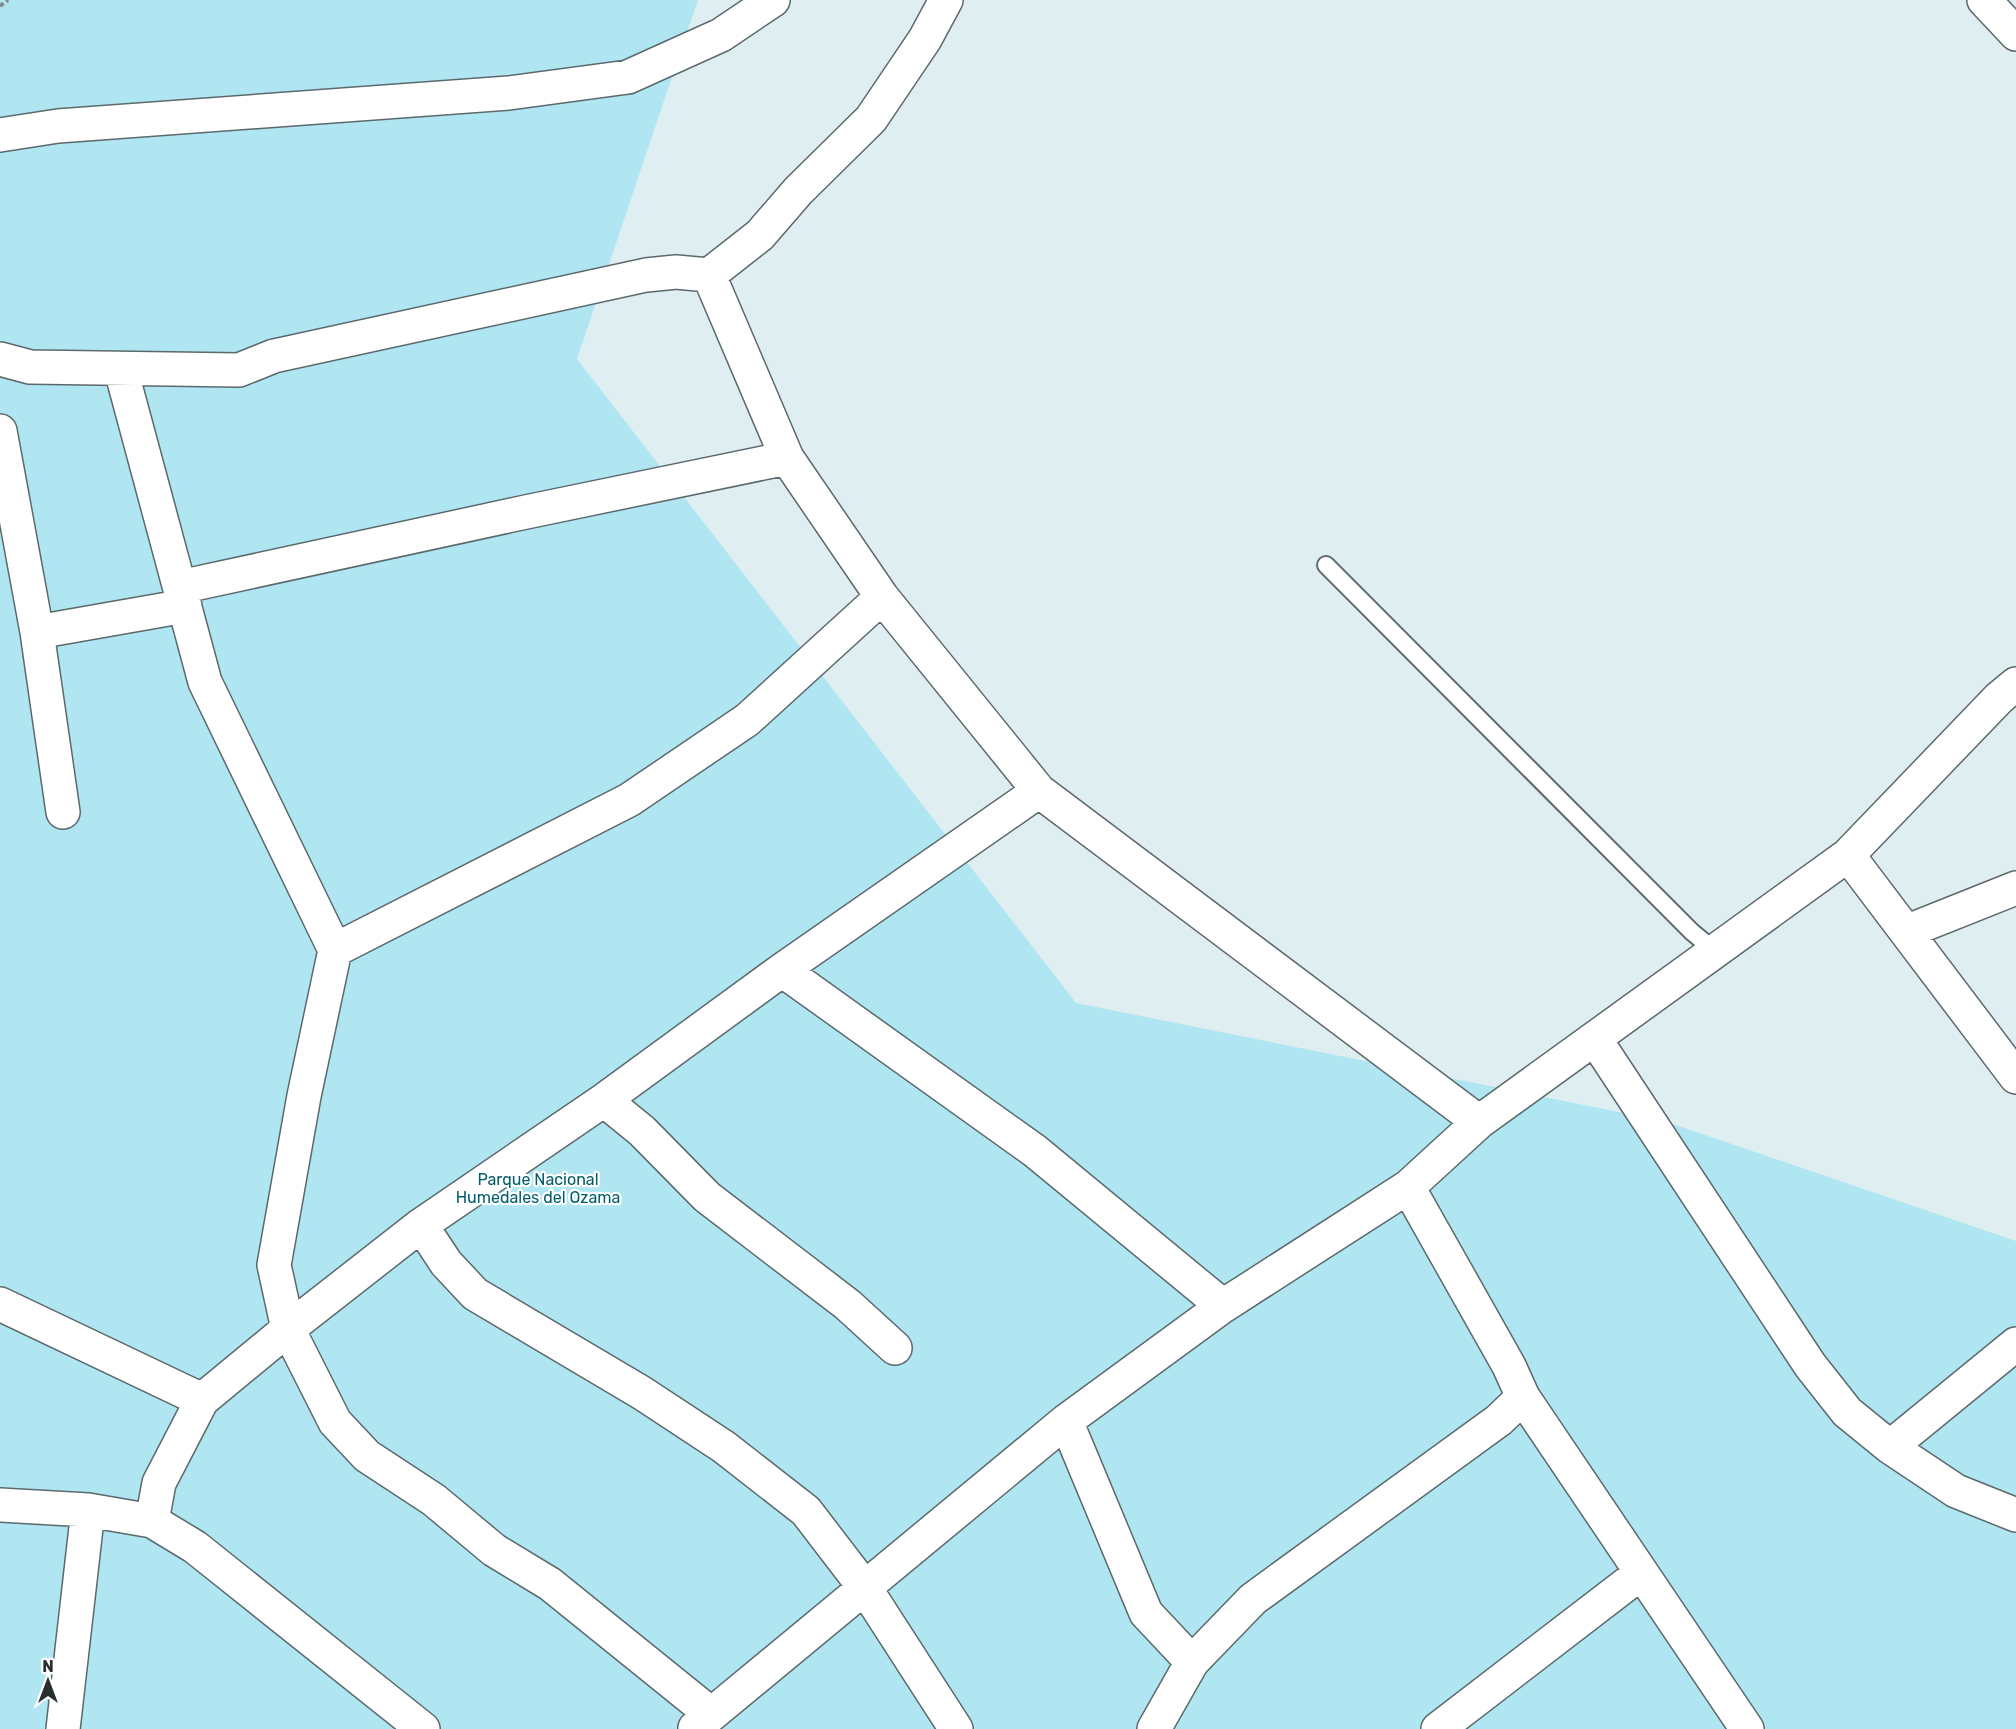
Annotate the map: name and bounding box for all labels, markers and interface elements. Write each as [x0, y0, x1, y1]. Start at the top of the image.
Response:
park label: Parque Nacional Humedales del Ozama [456, 1170, 620, 1207]
north arrow [18, 1651, 78, 1711]
text: N [42, 1657, 54, 1676]

